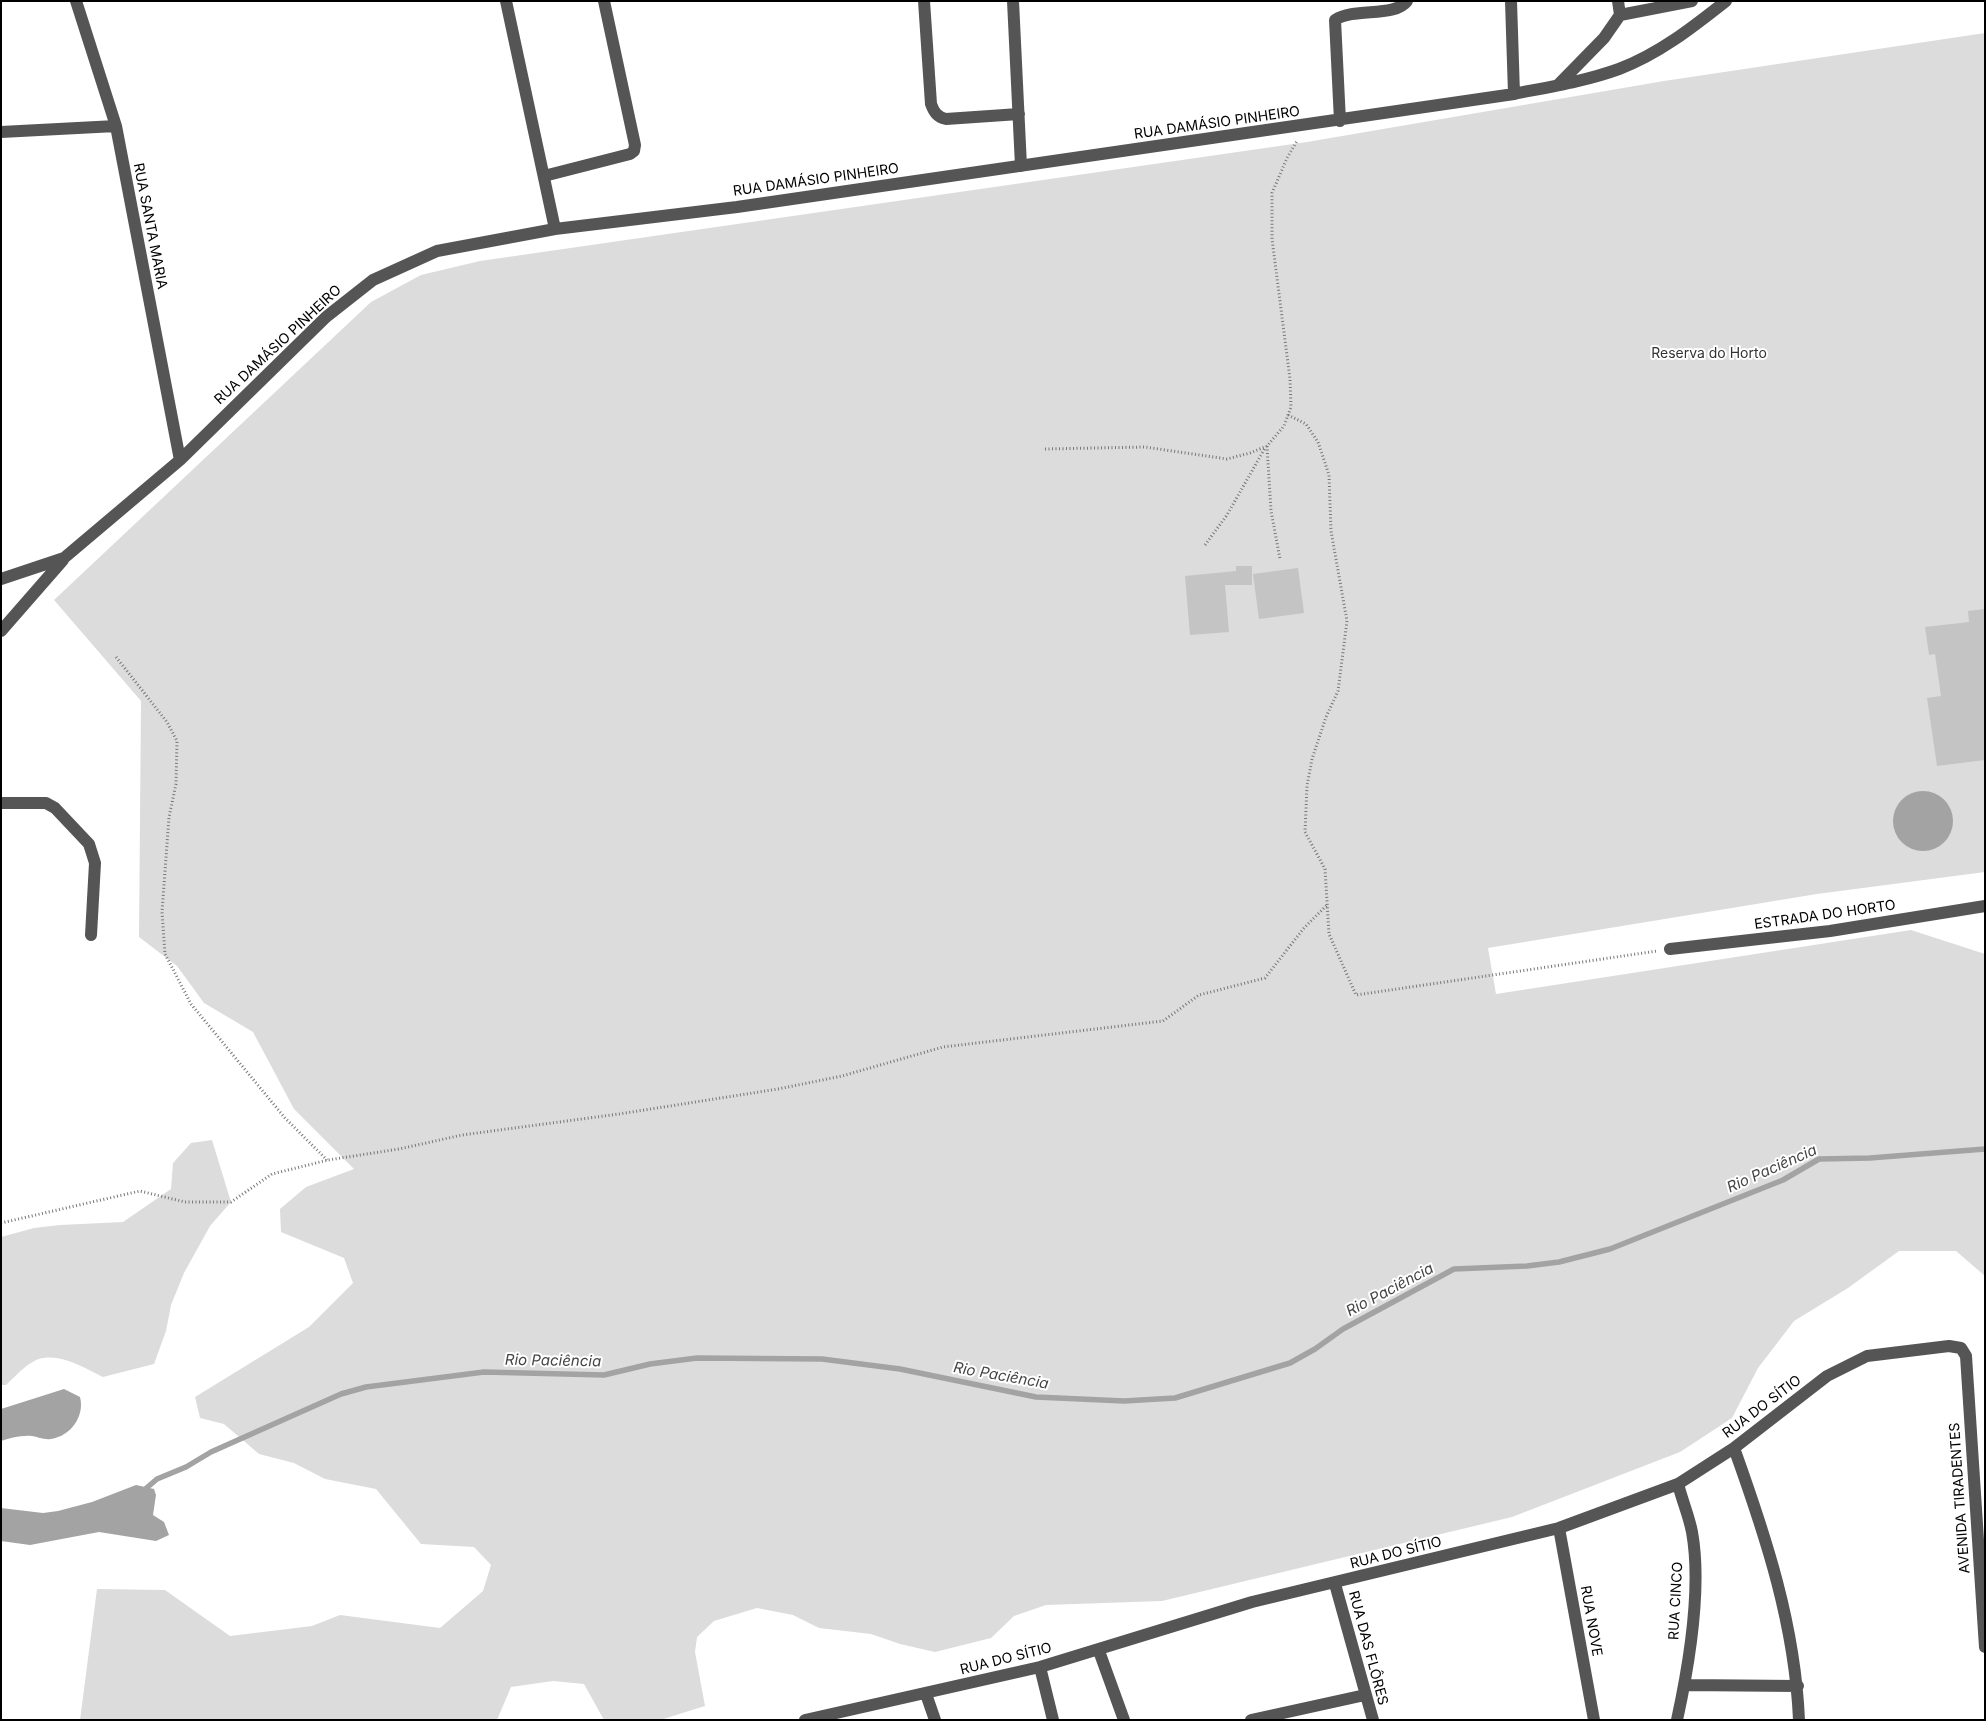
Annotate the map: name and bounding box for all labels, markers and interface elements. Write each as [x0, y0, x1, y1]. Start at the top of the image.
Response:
street label: RUA DAMÁSIO PINHEIRO [1133, 103, 1301, 143]
street label: RUA DAMÁSIO PINHEIRO [732, 160, 900, 200]
street label: RUA SANTA MARIA [130, 162, 170, 290]
street label: RUA DAMÁSIO PINHEIRO [211, 282, 345, 408]
park label: Reserva do Horto [1651, 346, 1767, 362]
street label: ESTRADA DO HORTO [1753, 897, 1897, 933]
water label: Rio Paciência [1724, 1141, 1820, 1197]
water label: Rio Paciência [1343, 1259, 1437, 1321]
water label: Rio Paciência [505, 1351, 601, 1371]
water label: Rio Paciência [952, 1359, 1050, 1393]
street label: RUA DO SÍTIO [1720, 1372, 1804, 1442]
street label: AVENIDA TIRADENTES [1946, 1422, 1974, 1574]
street label: RUA DO SÍTIO [1348, 1534, 1444, 1572]
street label: RUA CINCO [1666, 1562, 1686, 1640]
street label: RUA NOVE [1577, 1584, 1605, 1658]
street label: RUA DAS FLÔRES [1345, 1589, 1391, 1707]
street label: RUA DO SÍTIO [958, 1640, 1054, 1678]

